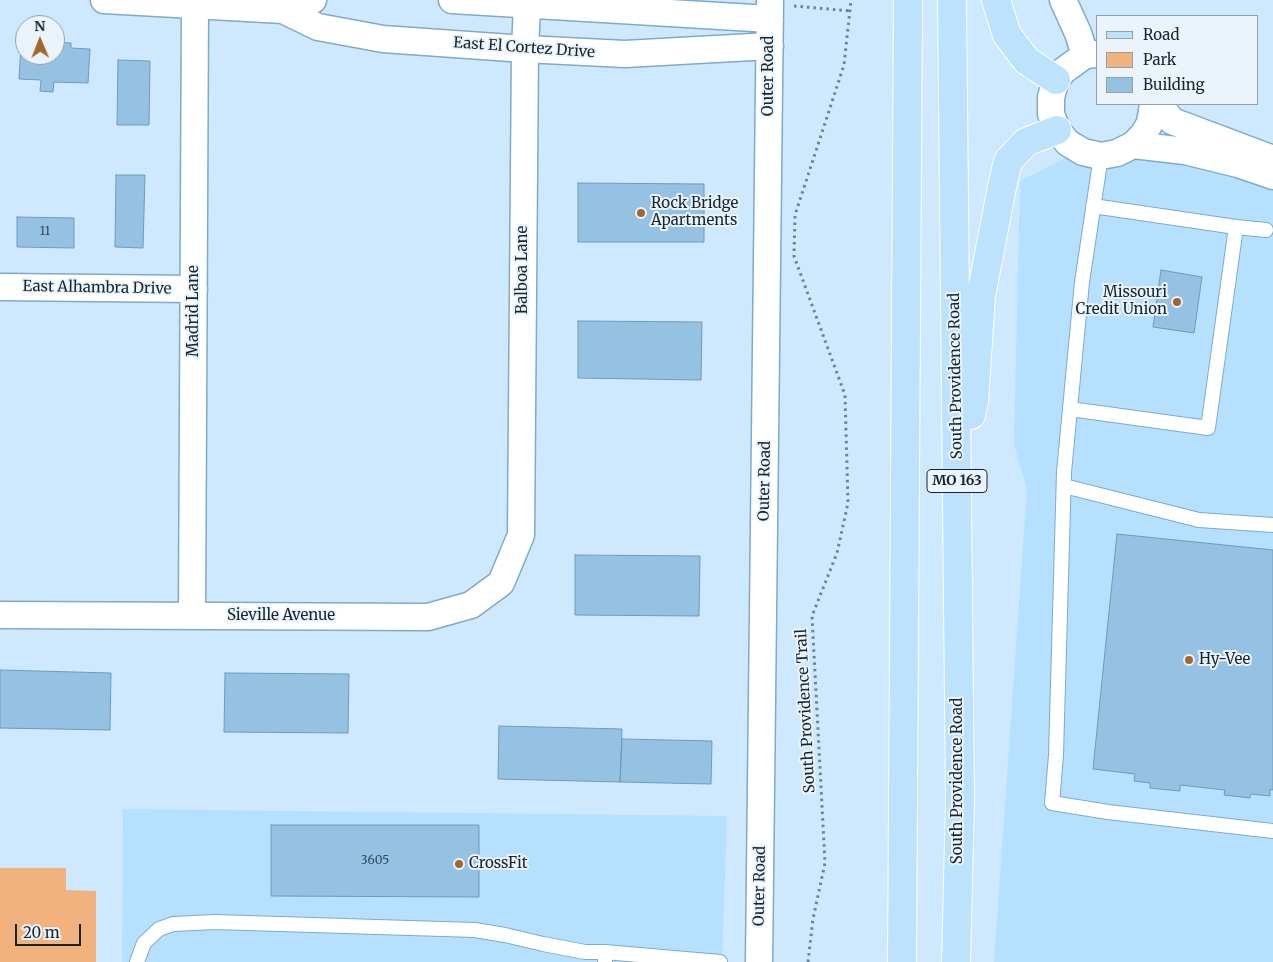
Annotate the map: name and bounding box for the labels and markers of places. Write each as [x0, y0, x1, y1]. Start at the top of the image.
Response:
place label: Rock Bridge Apartments [651, 195, 738, 230]
marker: Rock Bridge Apartments [635, 207, 647, 219]
place label: Missouri Credit Union [1076, 284, 1167, 319]
marker: Missouri Credit Union [1171, 296, 1183, 308]
place label: Hy-Vee [1199, 651, 1250, 669]
marker: Hy-Vee [1183, 654, 1195, 666]
place label: CrossFit [469, 855, 527, 873]
marker: CrossFit [453, 858, 465, 870]

